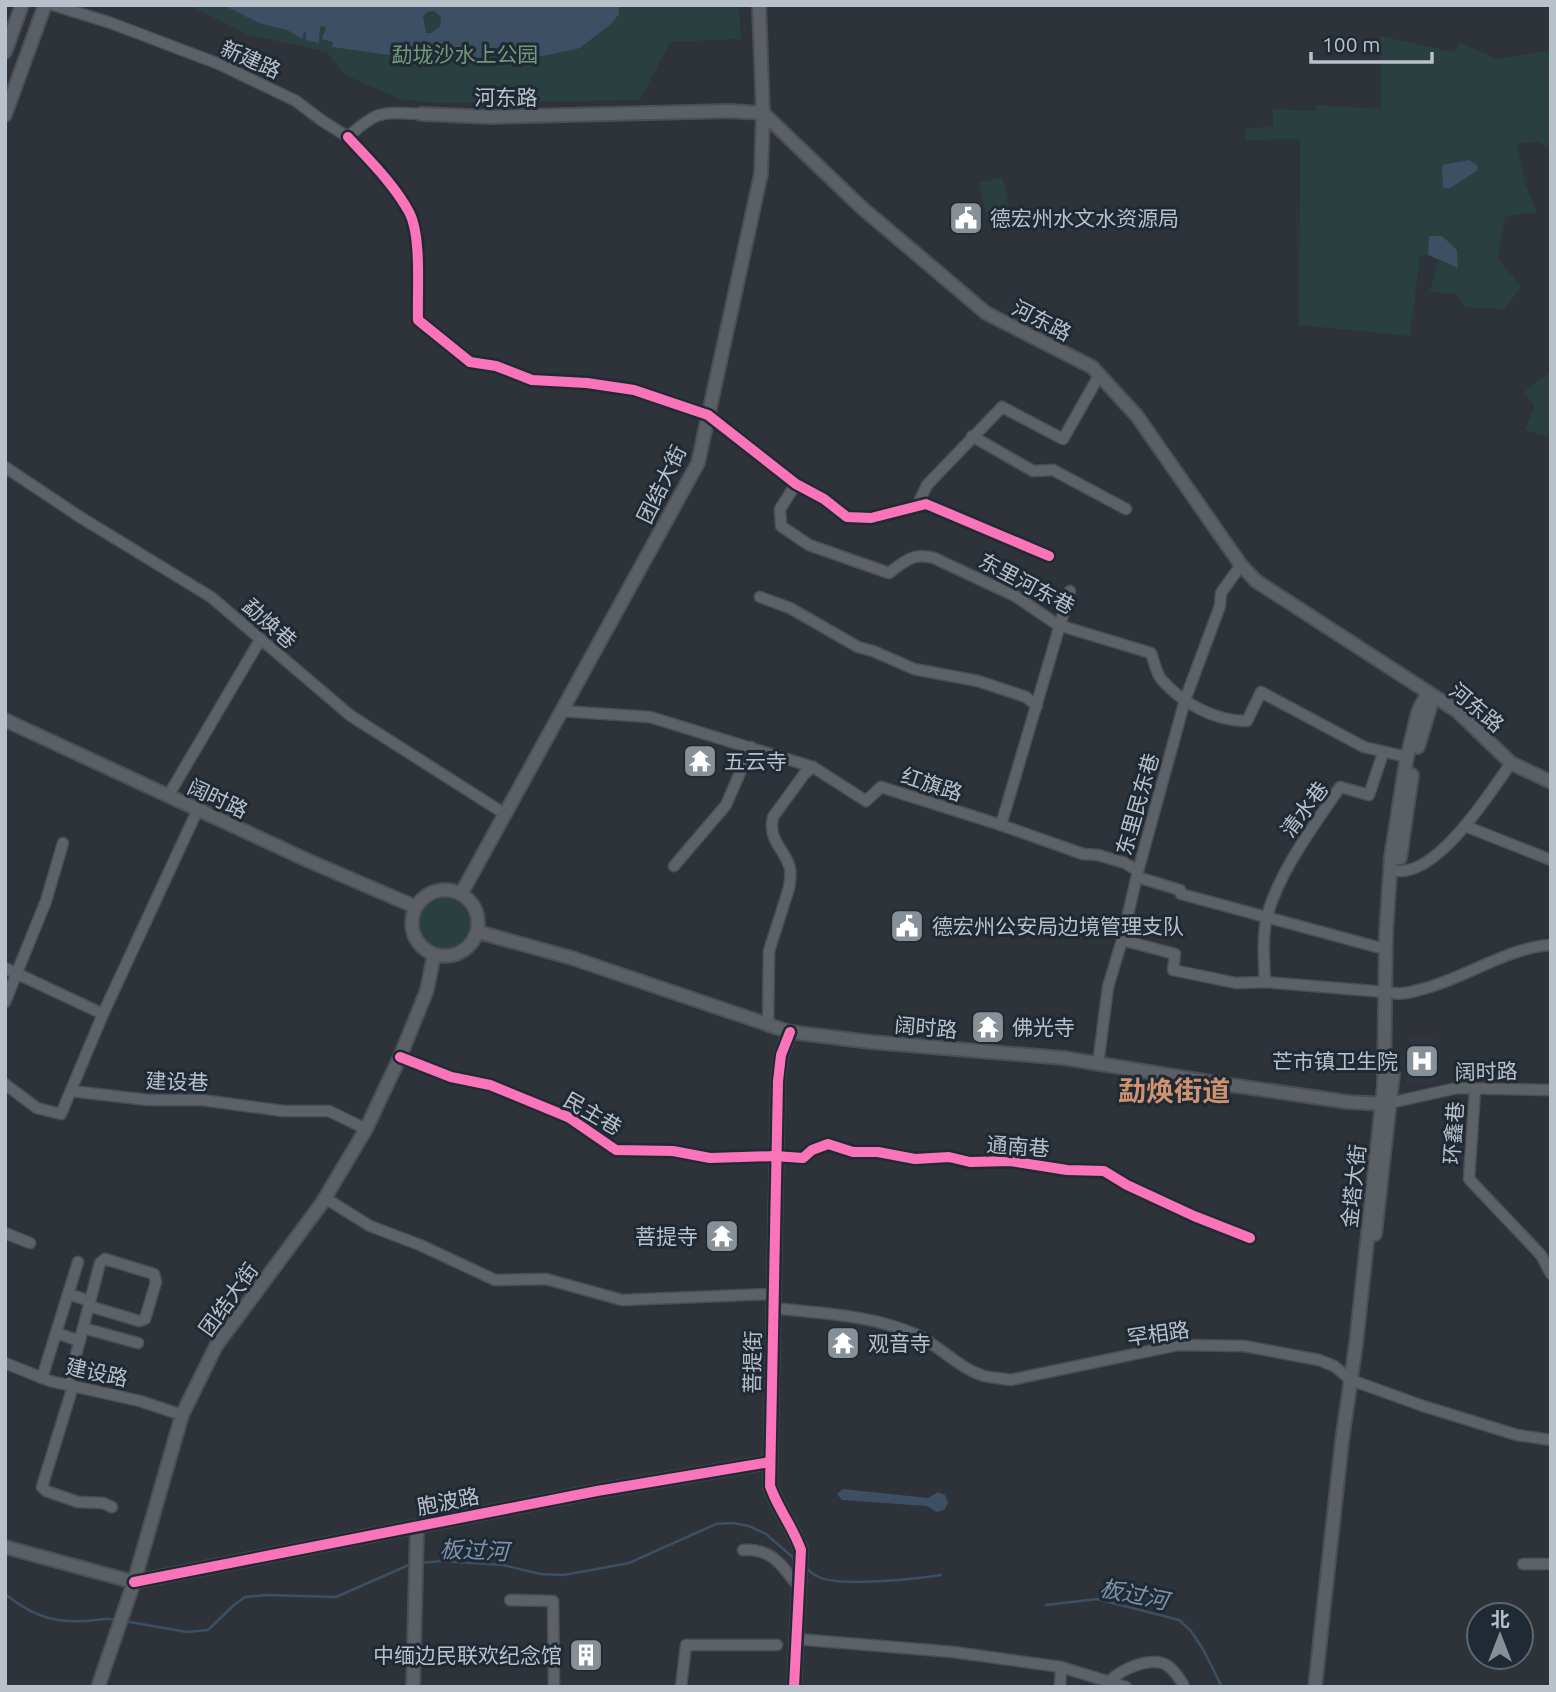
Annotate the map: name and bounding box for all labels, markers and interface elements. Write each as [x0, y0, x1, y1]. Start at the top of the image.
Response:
scale bar [1311, 21, 1432, 65]
text: 100 m [1322, 32, 1380, 56]
street label: 新建路 [217, 35, 285, 83]
park label: 勐垅沙水上公园 [392, 42, 539, 66]
street label: 河东路 [475, 85, 538, 109]
public building icon: 德宏州水文水资源局 [947, 199, 985, 237]
place label: 德宏州水文水资源局 [990, 206, 1179, 230]
street label: 河东路 [1008, 295, 1076, 345]
street label: 团结大街 [632, 441, 690, 527]
street label: 东里河东巷 [975, 548, 1079, 618]
street label: 勐焕巷 [238, 593, 302, 653]
street label: 河东路 [1445, 678, 1509, 736]
temple icon: 五云寺 [681, 742, 719, 780]
place label: 五云寺 [724, 749, 787, 773]
street label: 东里民东巷 [1111, 750, 1163, 858]
street label: 红旗路 [898, 763, 966, 805]
street label: 阔时路 [184, 774, 252, 822]
street label: 清水巷 [1275, 777, 1333, 841]
public building icon: 德宏州公安局边境管理支队 [888, 907, 926, 945]
place label: 德宏州公安局边境管理支队 [932, 914, 1184, 938]
temple icon: 佛光寺 [969, 1008, 1007, 1046]
street label: 阔时路 [894, 1012, 958, 1042]
place label: 佛光寺 [1012, 1015, 1075, 1039]
hospital icon: 芒市镇卫生院 [1403, 1042, 1441, 1080]
place label: 芒市镇卫生院 [1272, 1049, 1398, 1073]
street label: 阔时路 [1454, 1058, 1518, 1084]
street label: 建设巷 [145, 1068, 209, 1094]
district label: 勐焕街道 [1118, 1075, 1230, 1106]
street label: 民主巷 [560, 1087, 626, 1139]
street label: 环鑫巷 [1439, 1101, 1467, 1165]
street label: 通南巷 [986, 1132, 1050, 1160]
street label: 金塔大街 [1337, 1143, 1369, 1229]
temple icon: 菩提寺 [703, 1217, 741, 1255]
place label: 菩提寺 [635, 1224, 698, 1248]
street label: 团结大街 [194, 1258, 262, 1340]
street label: 罕相路 [1125, 1317, 1191, 1349]
temple icon: 观音寺 [824, 1324, 862, 1362]
street label: 菩提街 [739, 1330, 765, 1394]
place label: 观音寺 [868, 1331, 931, 1355]
street label: 建设路 [64, 1354, 130, 1390]
street label: 胞波路 [415, 1483, 481, 1519]
water label: 板过河 [439, 1536, 513, 1564]
water label: 板过河 [1098, 1575, 1174, 1614]
north arrow [1465, 1601, 1535, 1671]
text: 北 [1490, 1608, 1510, 1630]
building icon: 中缅边民联欢纪念馆 [567, 1636, 605, 1674]
place label: 中缅边民联欢纪念馆 [373, 1643, 562, 1667]

